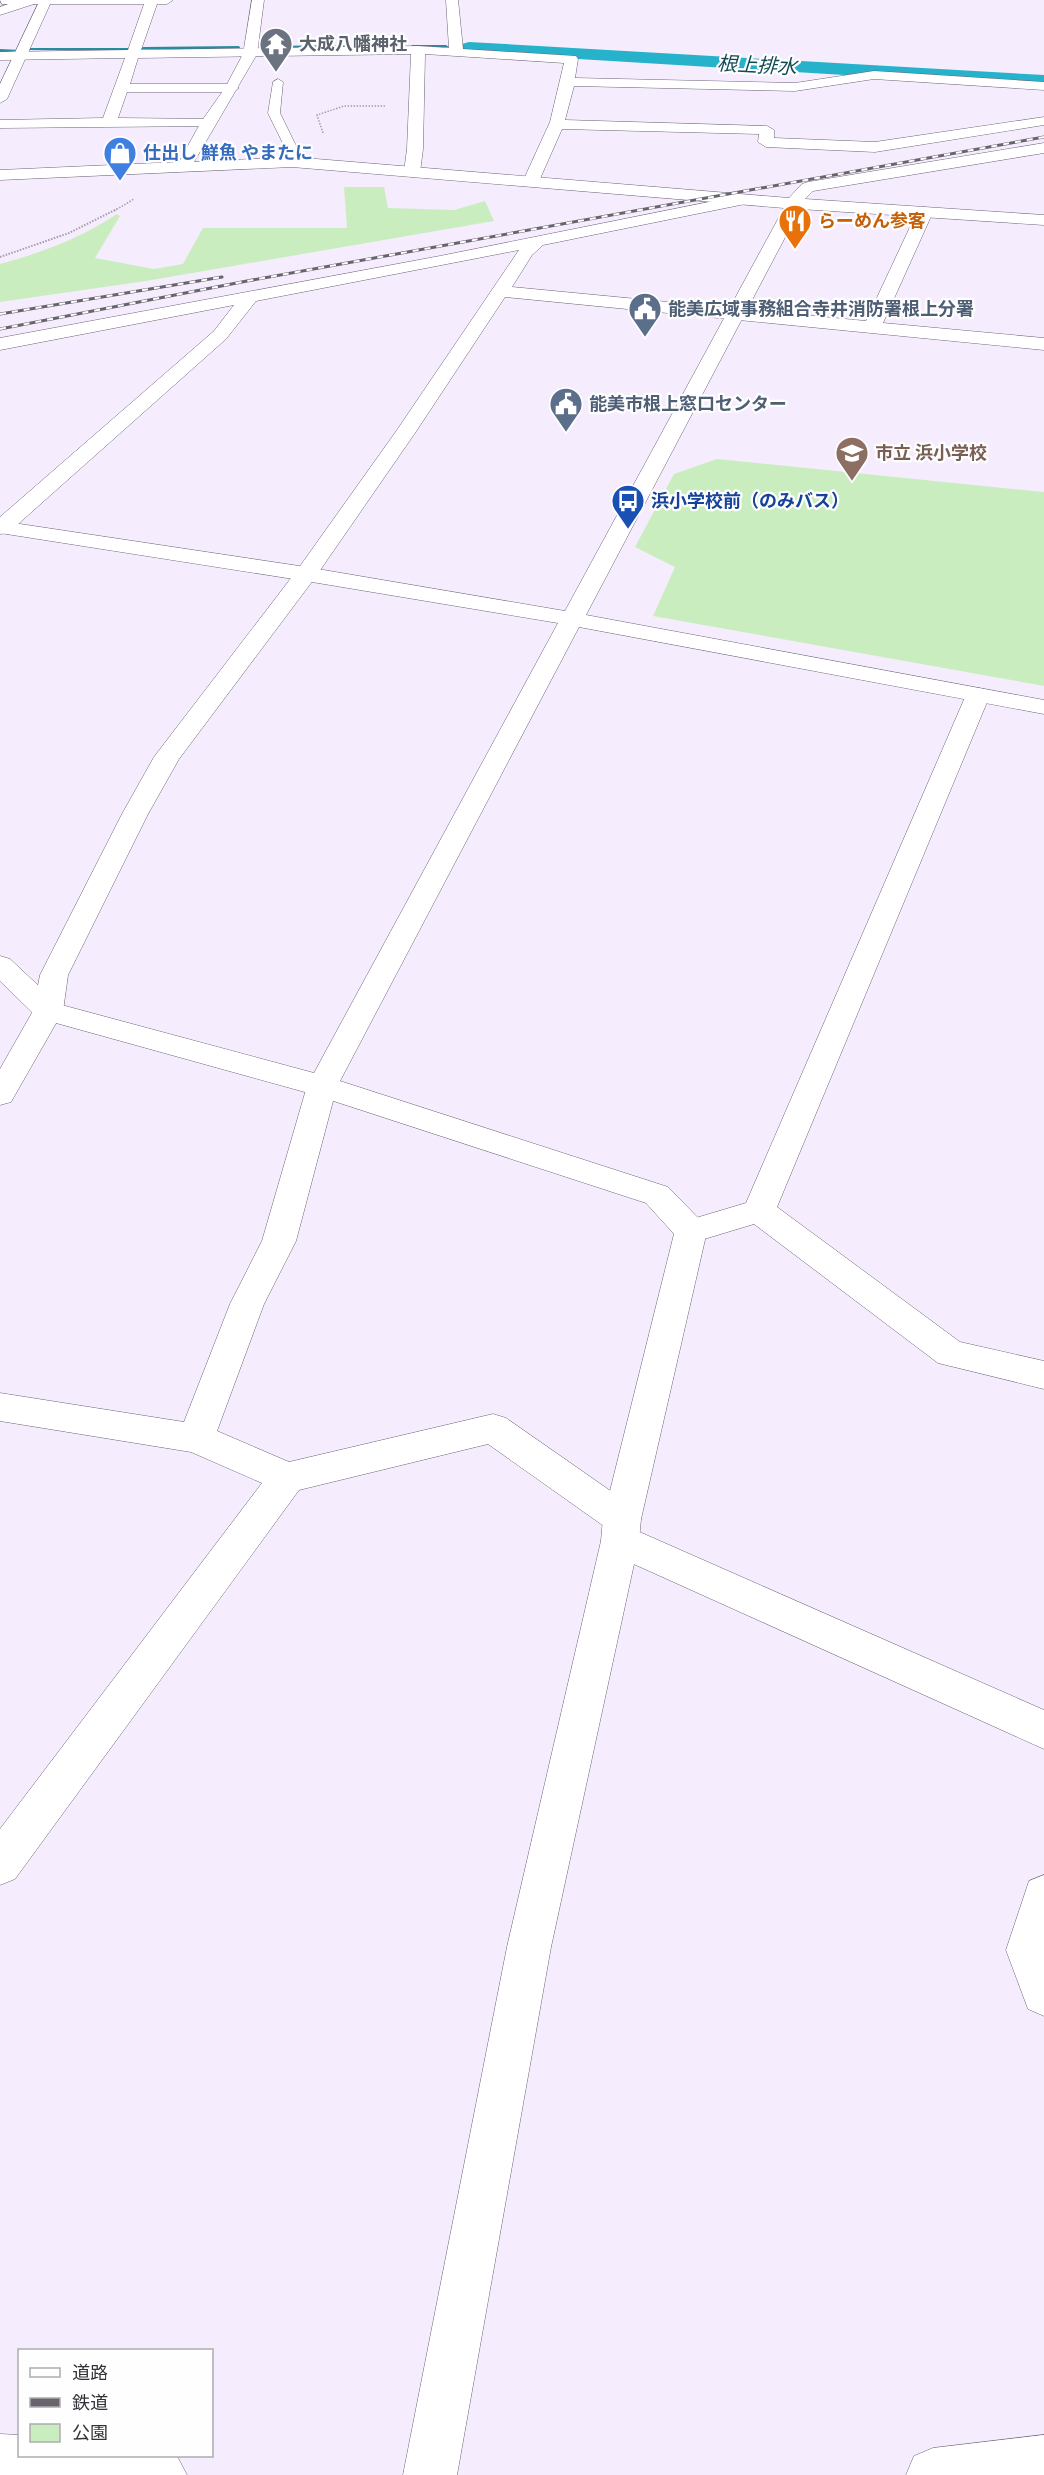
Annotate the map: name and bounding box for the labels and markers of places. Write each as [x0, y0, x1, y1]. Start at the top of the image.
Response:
temple icon: 大成八幡神社 [258, 26, 294, 73]
place label: 大成八幡神社 [299, 33, 407, 55]
shop icon: 仕出し 鮮魚 やまたに [102, 135, 138, 182]
place label: 仕出し 鮮魚 やまたに [143, 142, 313, 164]
restaurant icon: らーめん参客 [777, 203, 813, 250]
place label: らーめん参客 [818, 210, 926, 232]
public building icon: 能美広域事務組合寺井消防署根上分署 [627, 291, 663, 338]
place label: 能美広域事務組合寺井消防署根上分署 [668, 298, 974, 320]
public building icon: 能美市根上窓口センター [548, 386, 584, 433]
place label: 能美市根上窓口センター [589, 393, 787, 415]
school or university icon: 市立 浜小学校 [834, 435, 870, 482]
place label: 市立 浜小学校 [875, 442, 987, 464]
bus stop icon: 浜小学校前（のみバス） [610, 483, 646, 530]
place label: 浜小学校前（のみバス） [651, 490, 849, 512]

